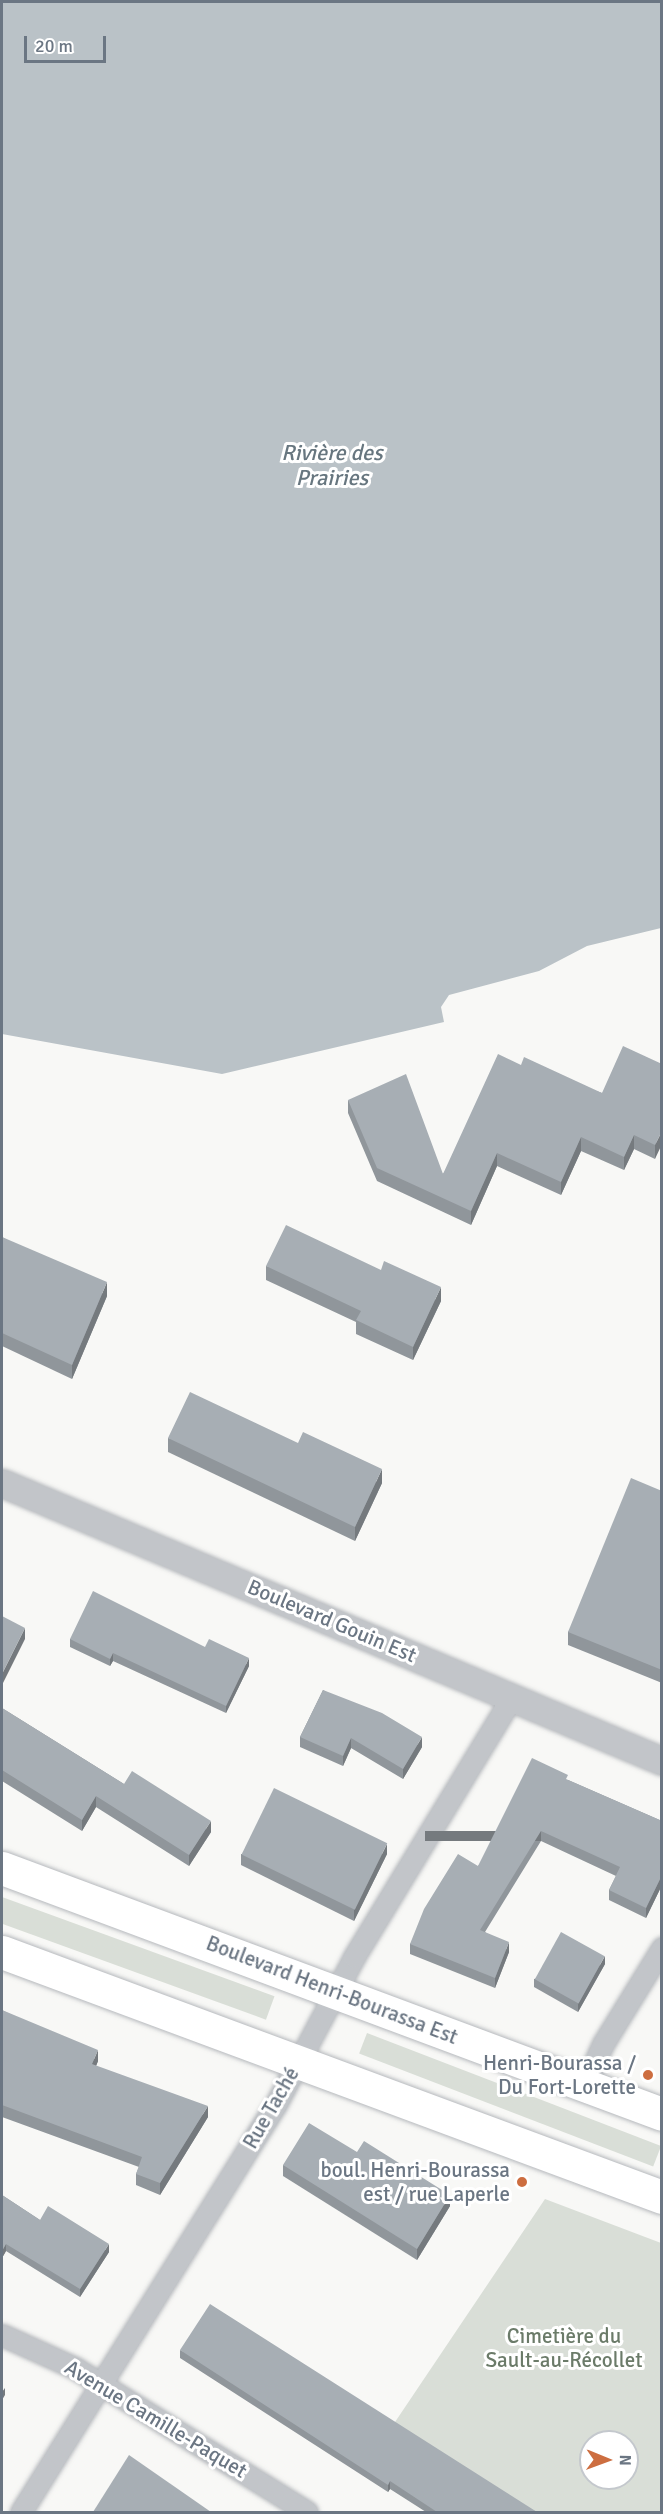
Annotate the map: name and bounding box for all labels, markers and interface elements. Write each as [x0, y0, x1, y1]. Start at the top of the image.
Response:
scale bar [27, 24, 110, 62]
text: 20 m [35, 35, 73, 57]
water label: Rivière des Prairies [281, 439, 383, 490]
street label: Boulevard Gouin Est [244, 1574, 420, 1668]
street label: Boulevard Henri-Bourassa Est [203, 1930, 461, 2050]
place label: Henri-Bourassa / Du Fort-Lorette [483, 2050, 636, 2100]
street label: Rue Taché [238, 2063, 304, 2153]
marker: Henri-Bourassa / Du Fort-Lorette [641, 2068, 655, 2082]
place label: boul. Henri-Bourassa est / rue Laperle [321, 2157, 510, 2207]
marker: boul. Henri-Bourassa est / rue Laperle [515, 2175, 529, 2189]
park label: Cimetière du Sault-au-Récollet [485, 2323, 643, 2373]
street label: Avenue Camille-Paquet [60, 2355, 252, 2483]
north arrow [579, 2430, 639, 2490]
text: N [615, 2455, 635, 2466]

